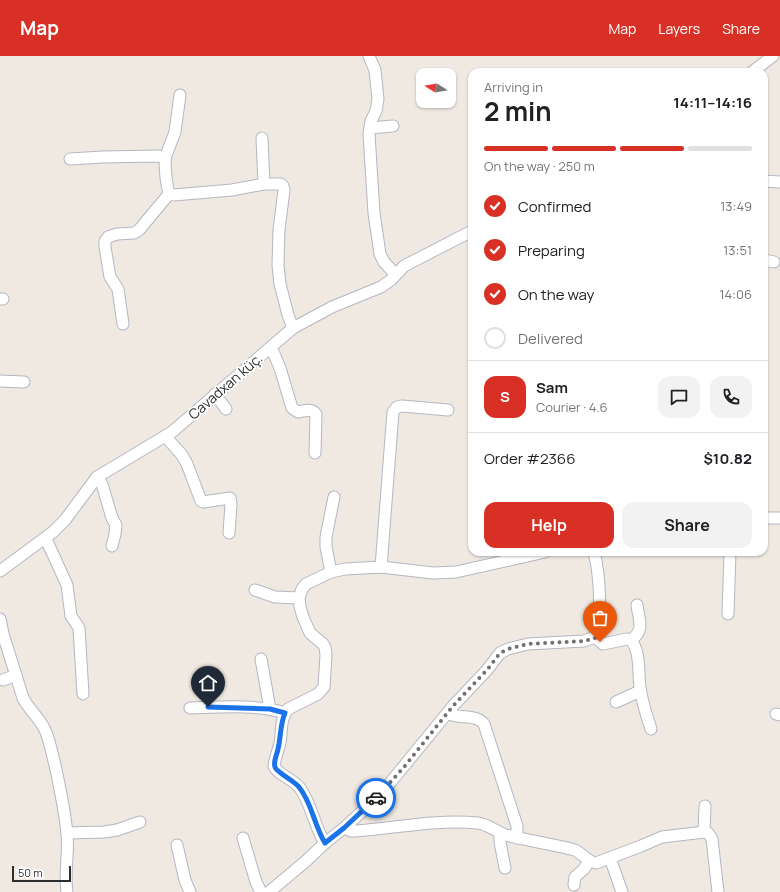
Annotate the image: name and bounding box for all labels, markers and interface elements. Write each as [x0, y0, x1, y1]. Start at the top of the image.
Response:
text: Map [20, 15, 59, 41]
text: Map [608, 19, 636, 38]
text: Layers [658, 19, 700, 38]
text: Share [722, 19, 760, 38]
north arrow [416, 68, 456, 108]
map controls [416, 68, 456, 108]
text: Arriving in [484, 78, 543, 96]
text: 14:11–14:16 [673, 92, 752, 113]
text: 2 min [484, 93, 552, 129]
text: On the way · 250 m [484, 157, 595, 175]
icon: check [484, 195, 506, 217]
text: Confirmed [518, 196, 591, 217]
text: 13:49 [720, 197, 752, 215]
icon: check [484, 239, 506, 261]
text: Preparing [518, 240, 585, 261]
text: 13:51 [723, 241, 752, 259]
icon: check [484, 283, 506, 305]
text: On the way [518, 284, 594, 305]
text: 14:06 [719, 285, 752, 303]
text: Delivered [518, 328, 583, 349]
street label: Cavadxan küç. [184, 348, 266, 424]
button: chat [658, 376, 700, 418]
button: phone [710, 376, 752, 418]
text: Sam [536, 377, 568, 398]
text: S [500, 386, 510, 407]
text: Courier · 4.6 [536, 398, 608, 416]
text: Order #2366 [484, 448, 575, 469]
text: $10.82 [703, 448, 752, 469]
button: Help [484, 502, 614, 548]
button: Share [622, 502, 752, 548]
pin [583, 601, 617, 642]
icon: bag [589, 607, 611, 629]
pin [191, 666, 225, 707]
icon: home [197, 672, 219, 694]
courier [356, 778, 396, 818]
icon: car [365, 787, 387, 809]
scale bar [12, 864, 71, 883]
text: 50 m [18, 865, 43, 880]

